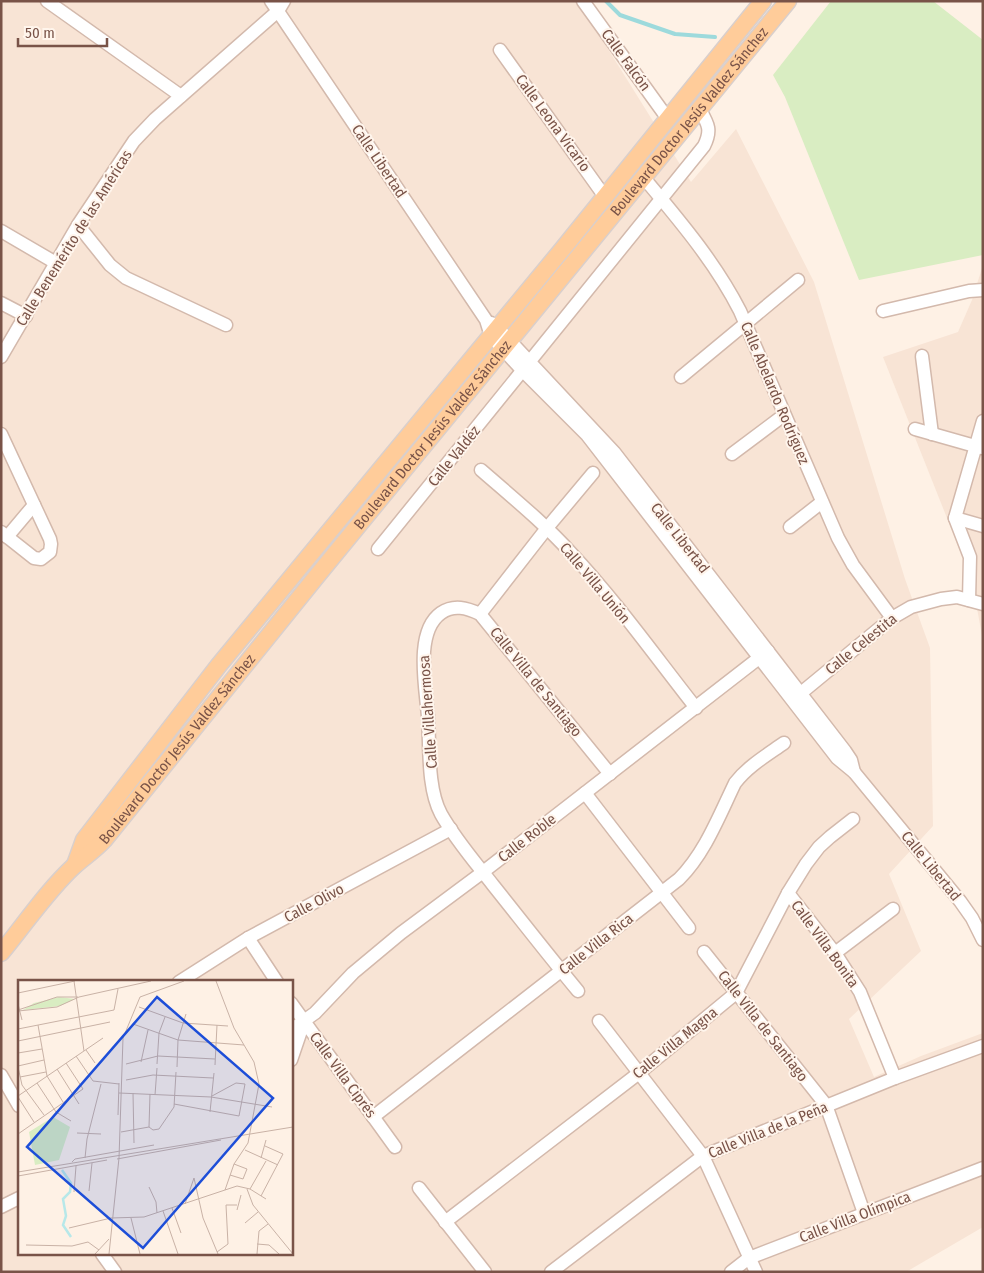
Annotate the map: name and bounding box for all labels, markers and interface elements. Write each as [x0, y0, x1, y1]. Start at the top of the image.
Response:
scale bar [18, 15, 106, 47]
street label: Boulevard Doctor Jesús Valdez Sánchez [607, 23, 772, 220]
text: 50 m [25, 24, 55, 42]
street label: Calle Falcón [598, 26, 654, 94]
street label: Calle Leona Vicario [512, 71, 594, 175]
street label: Calle Libertad [348, 121, 410, 201]
street label: Calle Benemérito de las Américas [12, 147, 136, 329]
street label: Calle Abelardo Rodríguez [737, 319, 813, 467]
street label: Boulevard Doctor Jesús Valdez Sánchez [350, 337, 515, 533]
street label: Calle Valdéz [424, 422, 484, 490]
street label: Calle Libertad [647, 499, 713, 577]
street label: Calle Villa Unión [556, 539, 634, 627]
street label: Calle Celestita [822, 610, 900, 678]
street label: Calle Villa de Santiago [486, 624, 586, 741]
street label: Boulevard Doctor Jesús Valdez Sánchez [95, 651, 259, 848]
street label: Calle Villahermosa [415, 655, 441, 769]
street label: Calle Roble [494, 810, 560, 866]
street label: Calle Libertad [897, 827, 965, 905]
street label: Calle Olivo [281, 880, 347, 926]
street label: Calle Villa Bonita [787, 897, 863, 991]
street label: Calle Villa Rica [555, 909, 637, 979]
street label: Calle Villa de Santiago [714, 967, 812, 1085]
inset map [18, 980, 292, 1256]
street label: Calle Villa Magna [629, 1003, 721, 1083]
street label: Calle Villa Ciprés [306, 1029, 380, 1121]
street label: Calle Villa de la Peña [706, 1098, 830, 1162]
street label: Calle Villa Olímpica [797, 1188, 913, 1246]

